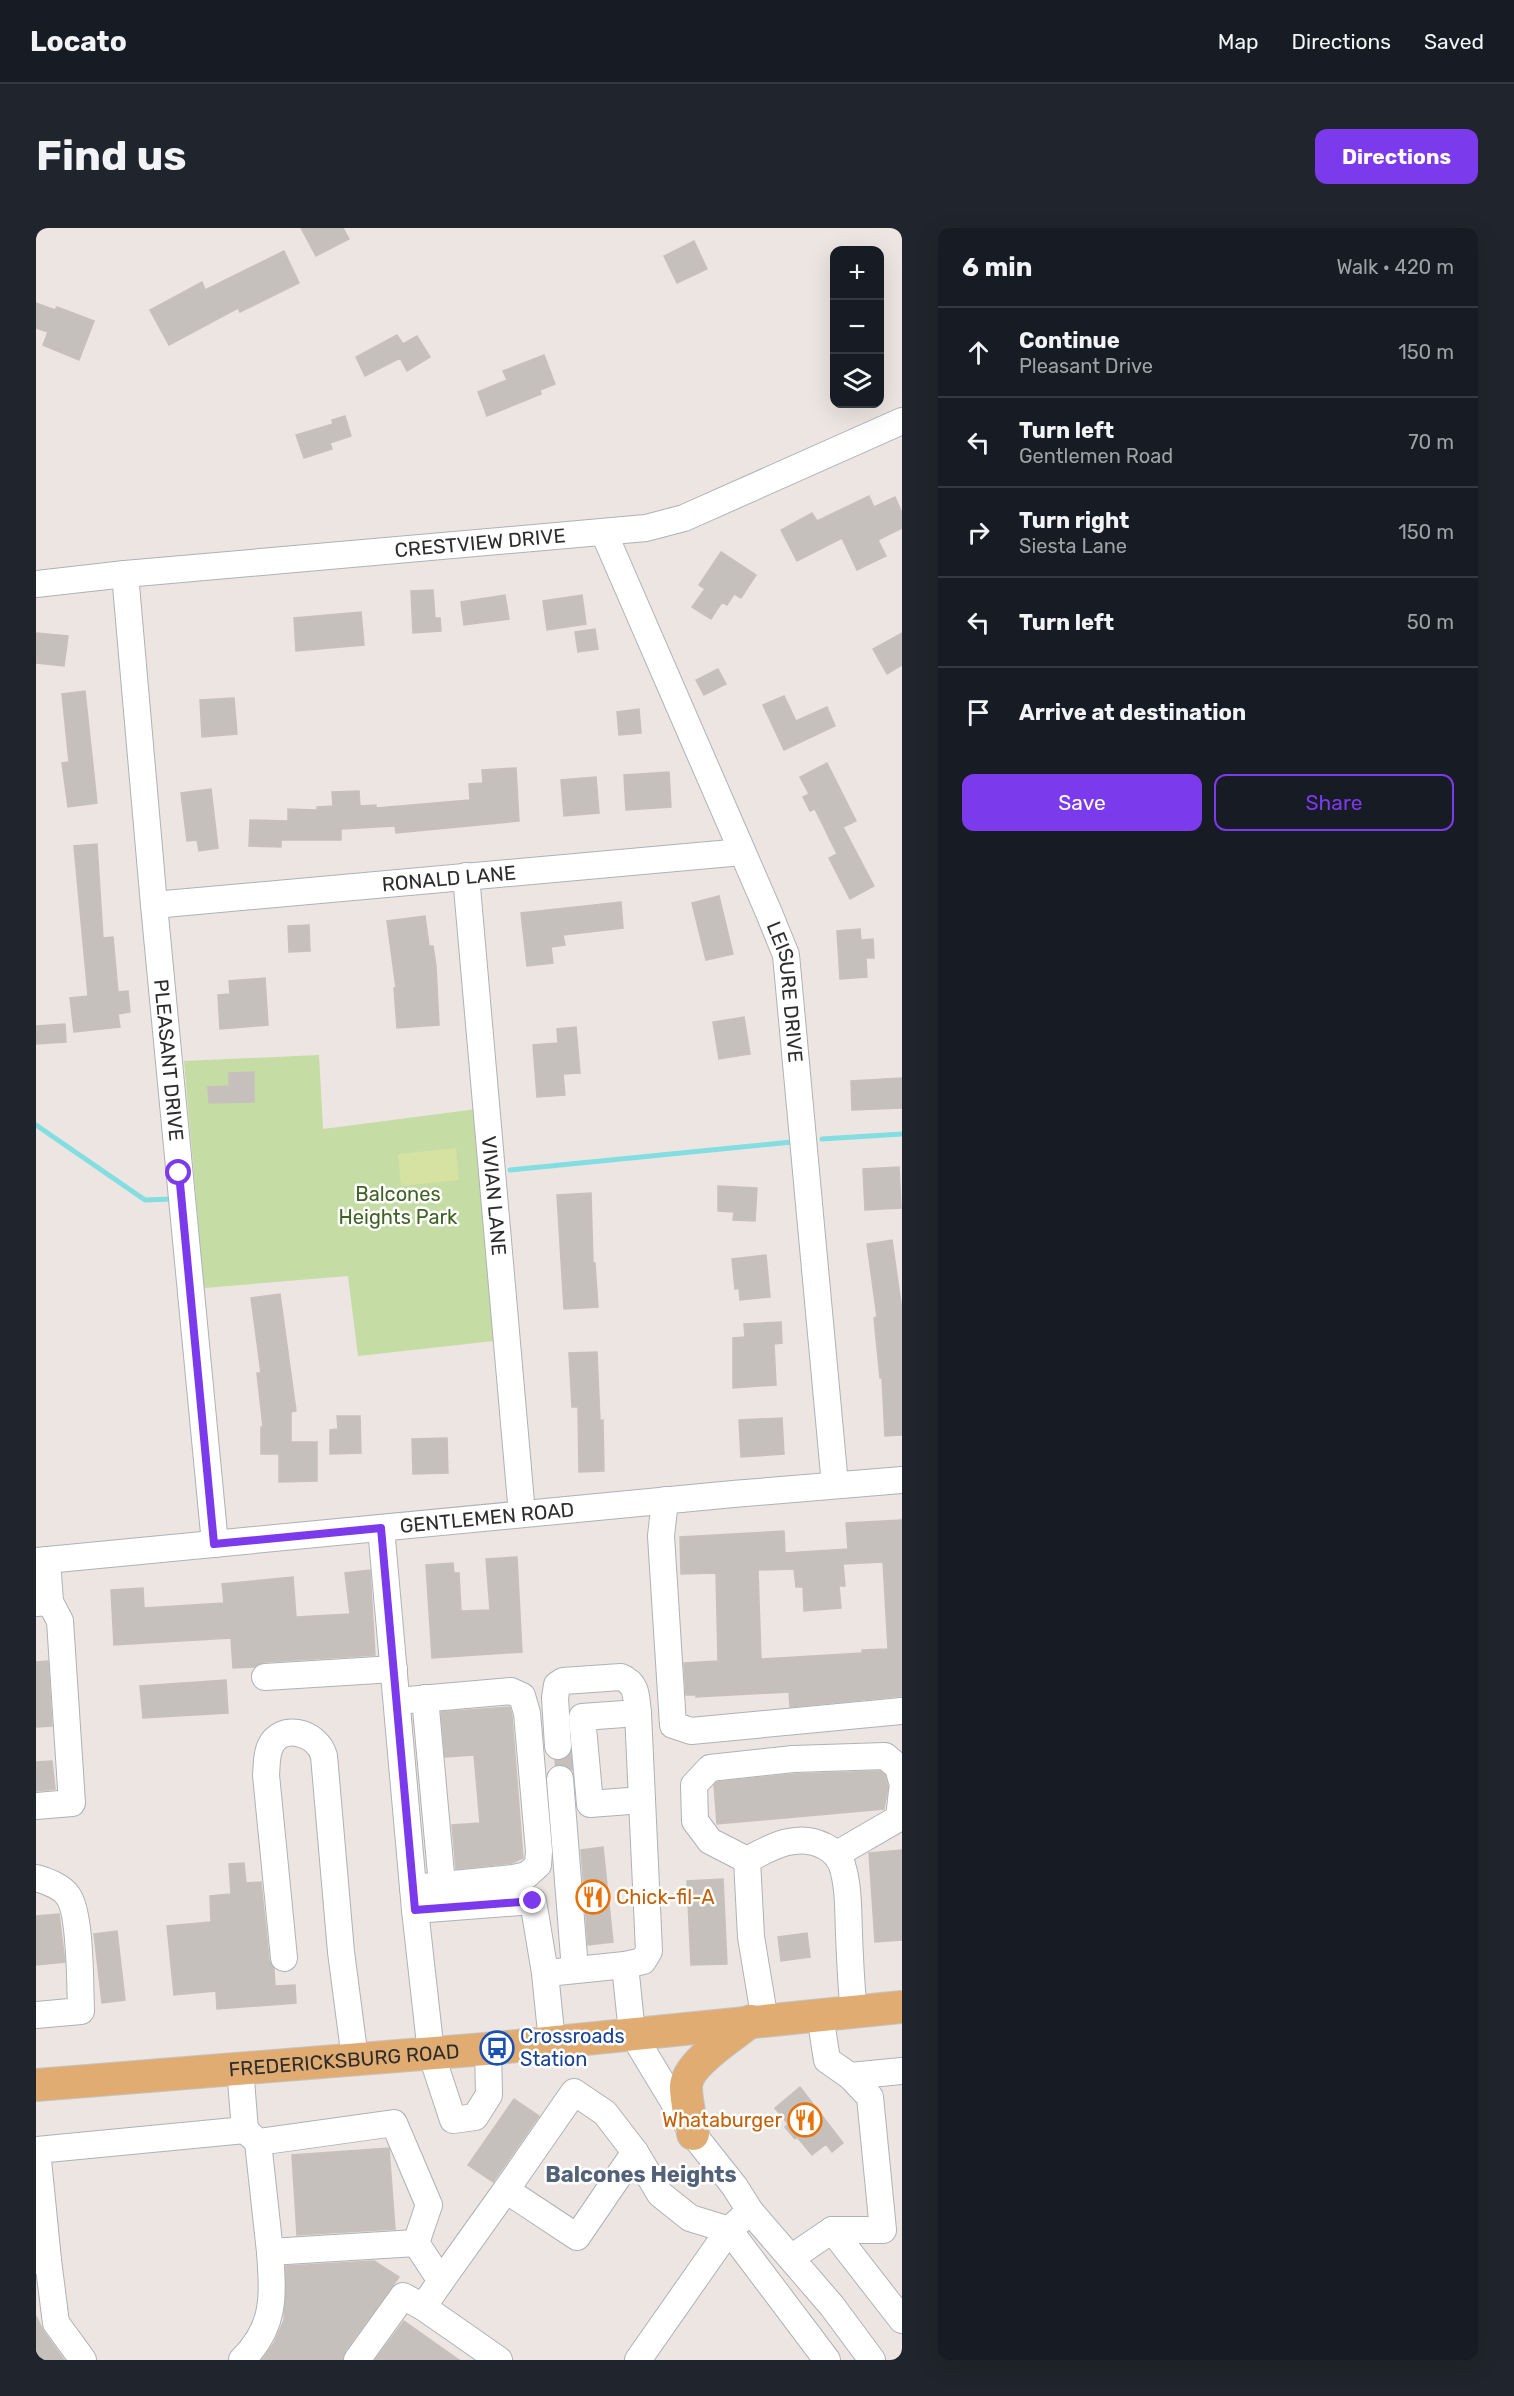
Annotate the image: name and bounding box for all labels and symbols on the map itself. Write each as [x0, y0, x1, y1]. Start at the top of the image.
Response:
street label: CRESTVIEW DRIVE [394, 523, 566, 562]
street label: RONALD LANE [381, 860, 517, 896]
street label: LEISURE DRIVE [762, 918, 808, 1064]
street label: PLEASANT DRIVE [149, 978, 188, 1142]
street label: VIVIAN LANE [477, 1135, 511, 1257]
route start [165, 1159, 191, 1185]
park label: Balcones Heights Park [339, 1182, 458, 1229]
street label: GENTLEMEN ROAD [399, 1497, 575, 1538]
restaurant icon: Chick-fil-A [575, 1879, 611, 1915]
place label: Chick-fil-A [616, 1885, 715, 1909]
route end [519, 1887, 545, 1913]
place label: Crossroads Station [520, 2024, 625, 2071]
bus stop icon: Crossroads Station [479, 2030, 515, 2066]
street label: FREDERICKSBURG ROAD [228, 2039, 460, 2082]
restaurant icon: Whataburger [787, 2102, 823, 2138]
place label: Whataburger [662, 2108, 782, 2132]
district label: Balcones Heights [545, 2161, 737, 2188]

